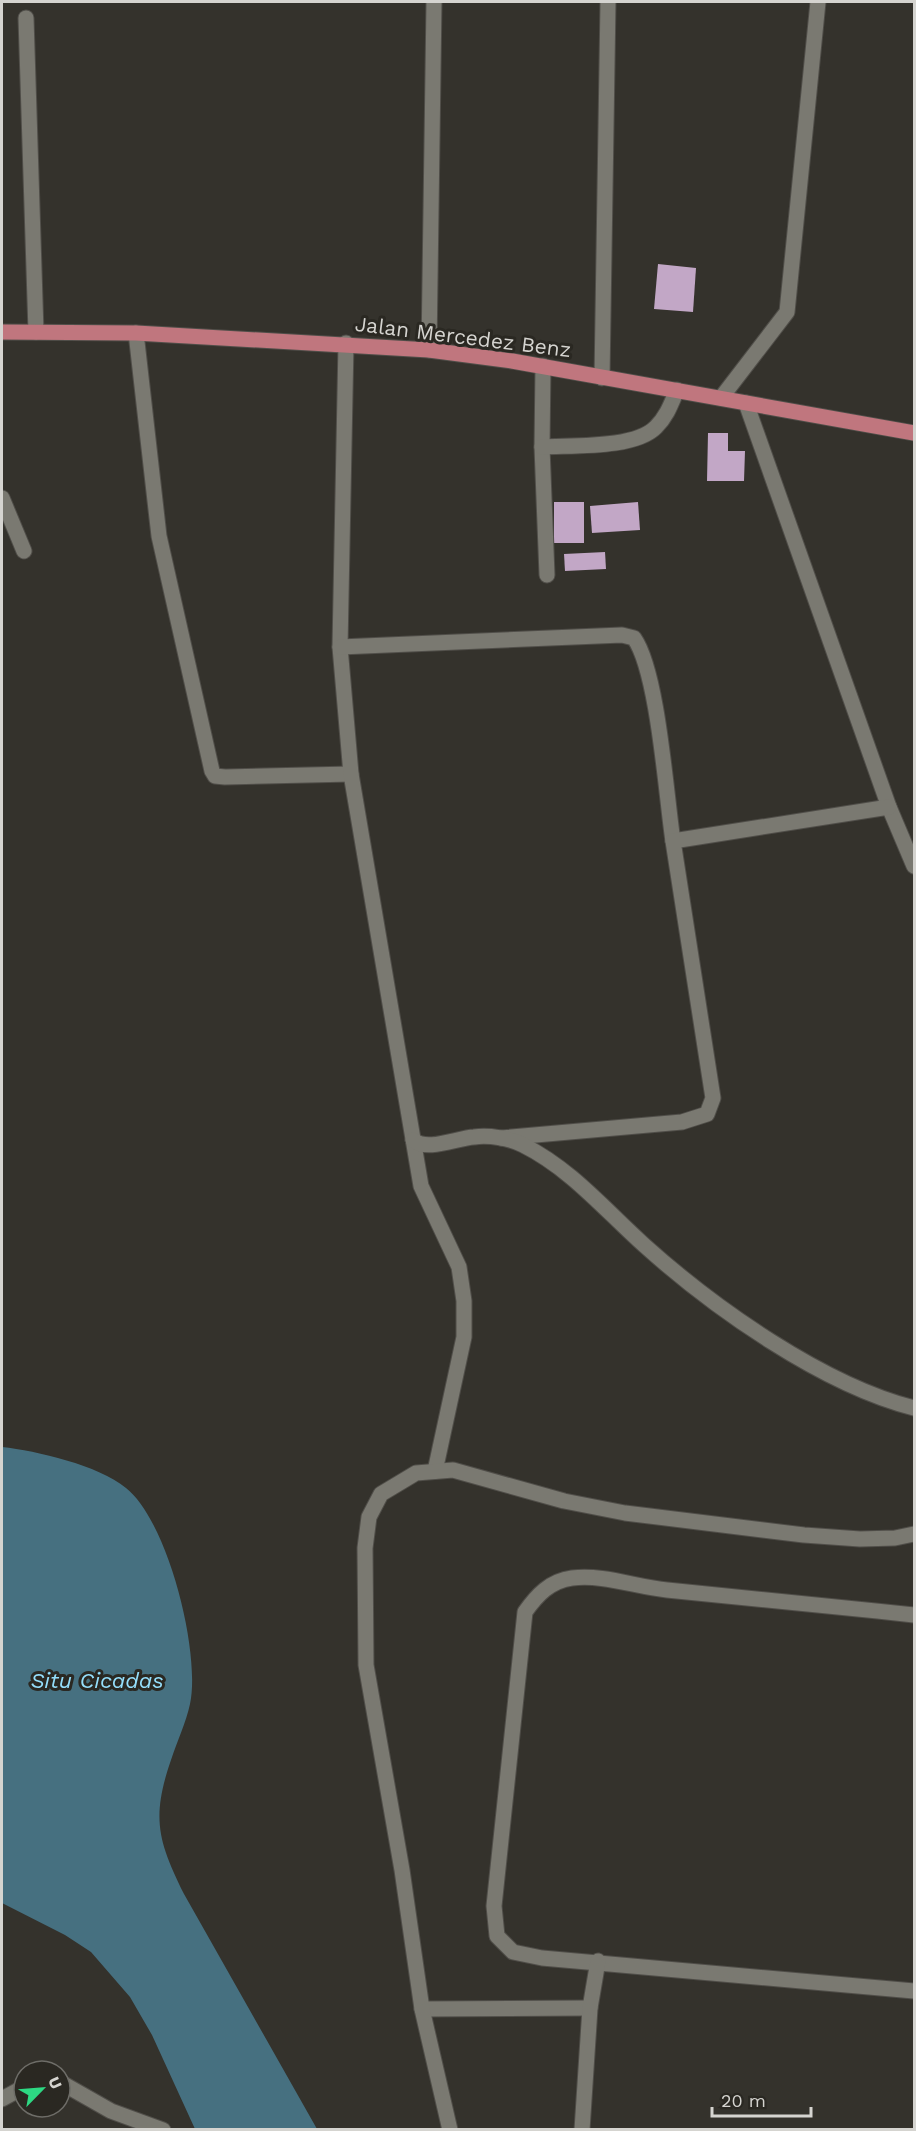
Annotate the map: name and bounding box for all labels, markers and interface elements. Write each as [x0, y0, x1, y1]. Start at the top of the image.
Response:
street label: Jalan Mercedez Benz [354, 311, 573, 362]
water label: Situ Cicadas [30, 1668, 164, 1693]
north arrow [12, 2059, 72, 2119]
text: U [44, 2074, 66, 2092]
scale bar [712, 2080, 811, 2118]
text: 20 m [721, 2090, 766, 2111]

